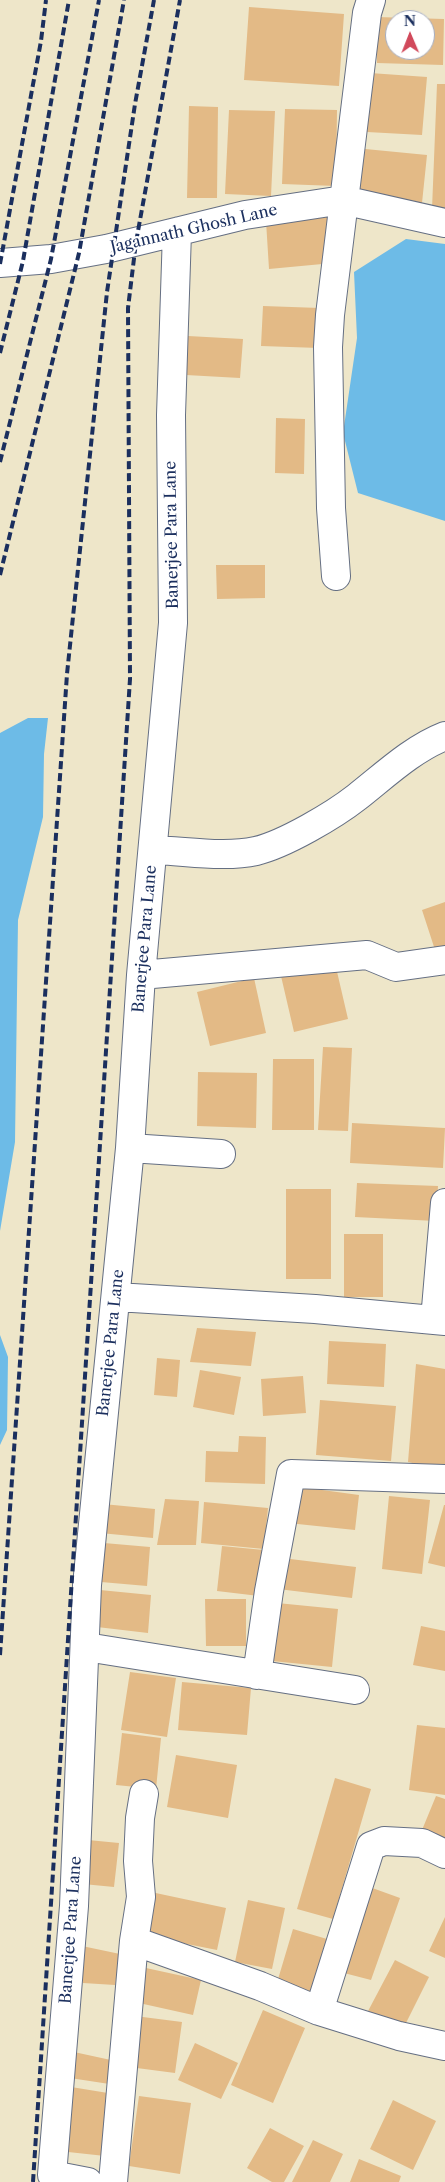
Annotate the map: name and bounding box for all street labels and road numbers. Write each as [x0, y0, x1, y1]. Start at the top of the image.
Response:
street label: Jagannath Ghosh Lane [109, 200, 279, 258]
street label: Banerjee Para Lane [161, 461, 183, 609]
street label: Banerjee Para Lane [129, 864, 161, 1014]
street label: Banerjee Para Lane [94, 1268, 128, 1418]
street label: Banerjee Para Lane [56, 1855, 86, 2005]

